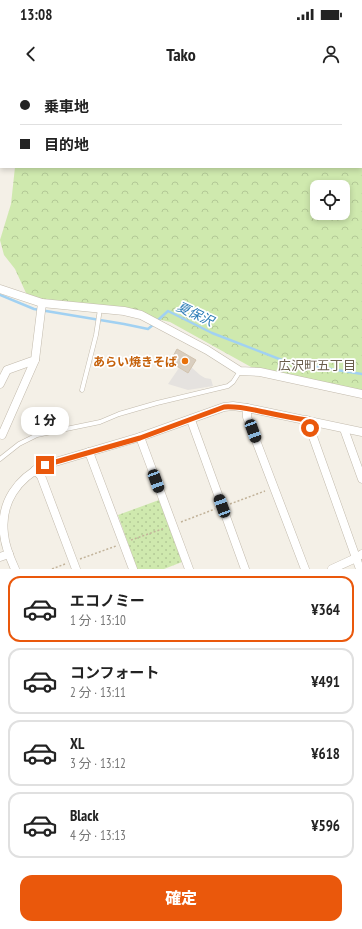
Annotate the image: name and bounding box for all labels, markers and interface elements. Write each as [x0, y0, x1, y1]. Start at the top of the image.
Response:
text: 13:08 [20, 5, 52, 24]
icon: back [20, 43, 42, 65]
text: Tako [166, 43, 196, 66]
icon: person [320, 43, 342, 65]
text: 乗車地 [44, 97, 89, 116]
text: 目的地 [44, 135, 89, 154]
map controls [310, 180, 350, 220]
button: locate [310, 180, 350, 220]
water label: 夏保沢 [174, 298, 218, 331]
place label: あらい焼きそば [93, 354, 177, 369]
marker: あらい焼きそば [180, 356, 190, 366]
district label: 広沢町五丁目 [278, 357, 356, 374]
callout: 1 分 [21, 407, 69, 435]
text: 1 分 [34, 412, 56, 429]
car [243, 418, 263, 444]
route start [301, 419, 319, 437]
route end [36, 456, 54, 474]
car [146, 468, 166, 494]
car [212, 493, 232, 519]
icon: car [22, 591, 58, 627]
text: エコノミー [70, 591, 145, 610]
text: ¥364 [311, 600, 340, 619]
text: 1 分 · 13:10 [70, 612, 126, 629]
icon: car [22, 663, 58, 699]
text: コンフォート [70, 663, 160, 682]
text: ¥491 [311, 672, 340, 691]
text: 2 分 · 13:11 [70, 684, 126, 701]
text: XL [70, 734, 84, 753]
icon: car [22, 735, 58, 771]
text: ¥618 [311, 744, 340, 763]
text: 3 分 · 13:12 [70, 755, 126, 772]
text: Black [70, 806, 99, 825]
icon: car [22, 807, 58, 843]
text: ¥596 [311, 816, 340, 835]
text: 4 分 · 13:13 [70, 827, 126, 844]
button: 確定 [20, 875, 342, 921]

